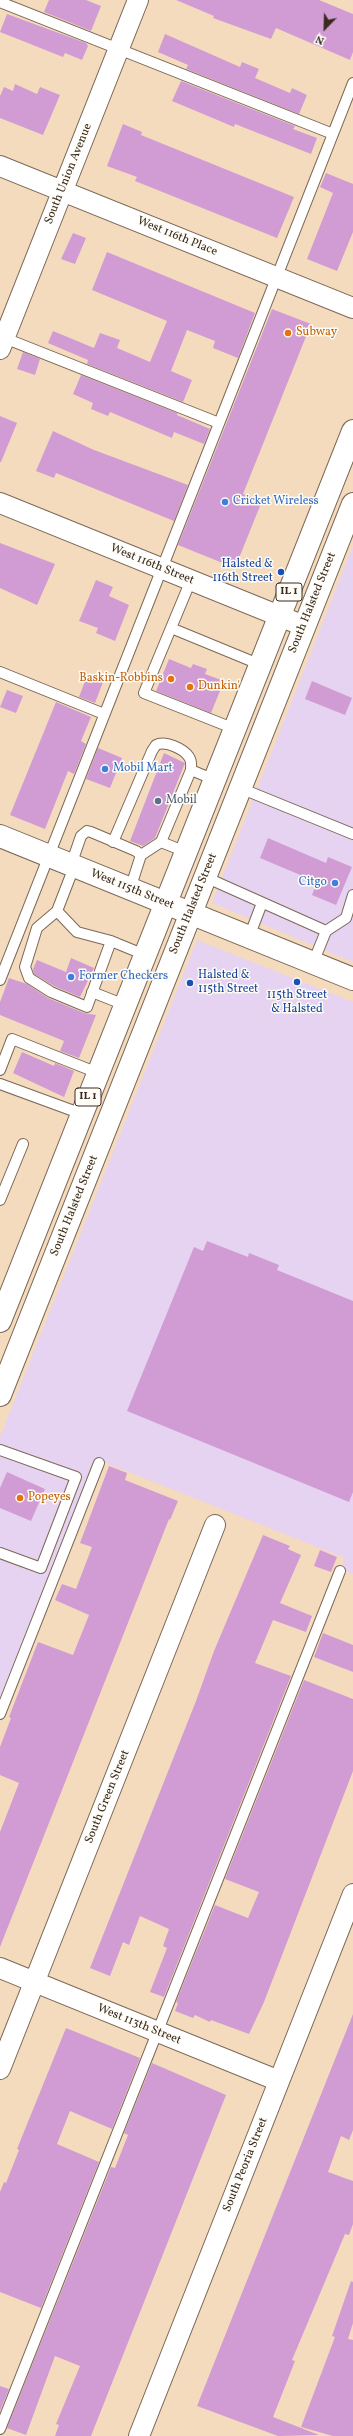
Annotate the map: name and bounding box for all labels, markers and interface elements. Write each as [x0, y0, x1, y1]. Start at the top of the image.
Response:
north arrow [305, 8, 345, 48]
text: N [314, 31, 327, 48]
street label: South Union Avenue [42, 121, 96, 227]
street label: West 116th Place [135, 214, 219, 260]
place label: Subway [296, 326, 337, 340]
marker: Subway [283, 328, 293, 338]
place label: Cricket Wireless [233, 495, 319, 509]
marker: Cricket Wireless [220, 497, 230, 507]
street label: West 116th Street [108, 542, 196, 588]
street label: South Halsted Street [286, 550, 340, 656]
place label: Halsted & 116th Street [212, 558, 273, 586]
marker: Halsted & 116th Street [276, 567, 286, 577]
road number: IL 1 [276, 583, 302, 601]
place label: Baskin-Robbins [79, 672, 163, 686]
marker: Baskin-Robbins [166, 674, 176, 684]
place label: Dunkin' [198, 680, 240, 694]
marker: Dunkin' [185, 682, 195, 692]
place label: Mobil Mart [113, 762, 173, 776]
marker: Mobil Mart [100, 764, 110, 774]
place label: Mobil [166, 794, 197, 808]
marker: Mobil [153, 796, 163, 806]
street label: South Halsted Street [167, 851, 221, 957]
street label: West 115th Street [88, 867, 176, 913]
place label: Citgo [299, 876, 327, 890]
marker: Citgo [330, 878, 340, 888]
place label: Halsted & 115th Street [198, 969, 258, 997]
place label: Former Checkers [79, 970, 168, 984]
marker: Former Checkers [66, 972, 76, 982]
marker: 115th Street & Halsted [292, 977, 302, 987]
marker: Halsted & 115th Street [185, 978, 195, 988]
place label: 115th Street & Halsted [267, 989, 327, 1017]
road number: IL 1 [75, 1088, 101, 1106]
street label: South Halsted Street [48, 1153, 102, 1259]
place label: Popeyes [28, 1491, 71, 1505]
marker: Popeyes [15, 1493, 25, 1503]
street label: South Green Street [83, 1748, 133, 1846]
street label: West 113th Street [95, 2002, 183, 2048]
street label: South Peoria Street [220, 2116, 272, 2214]

